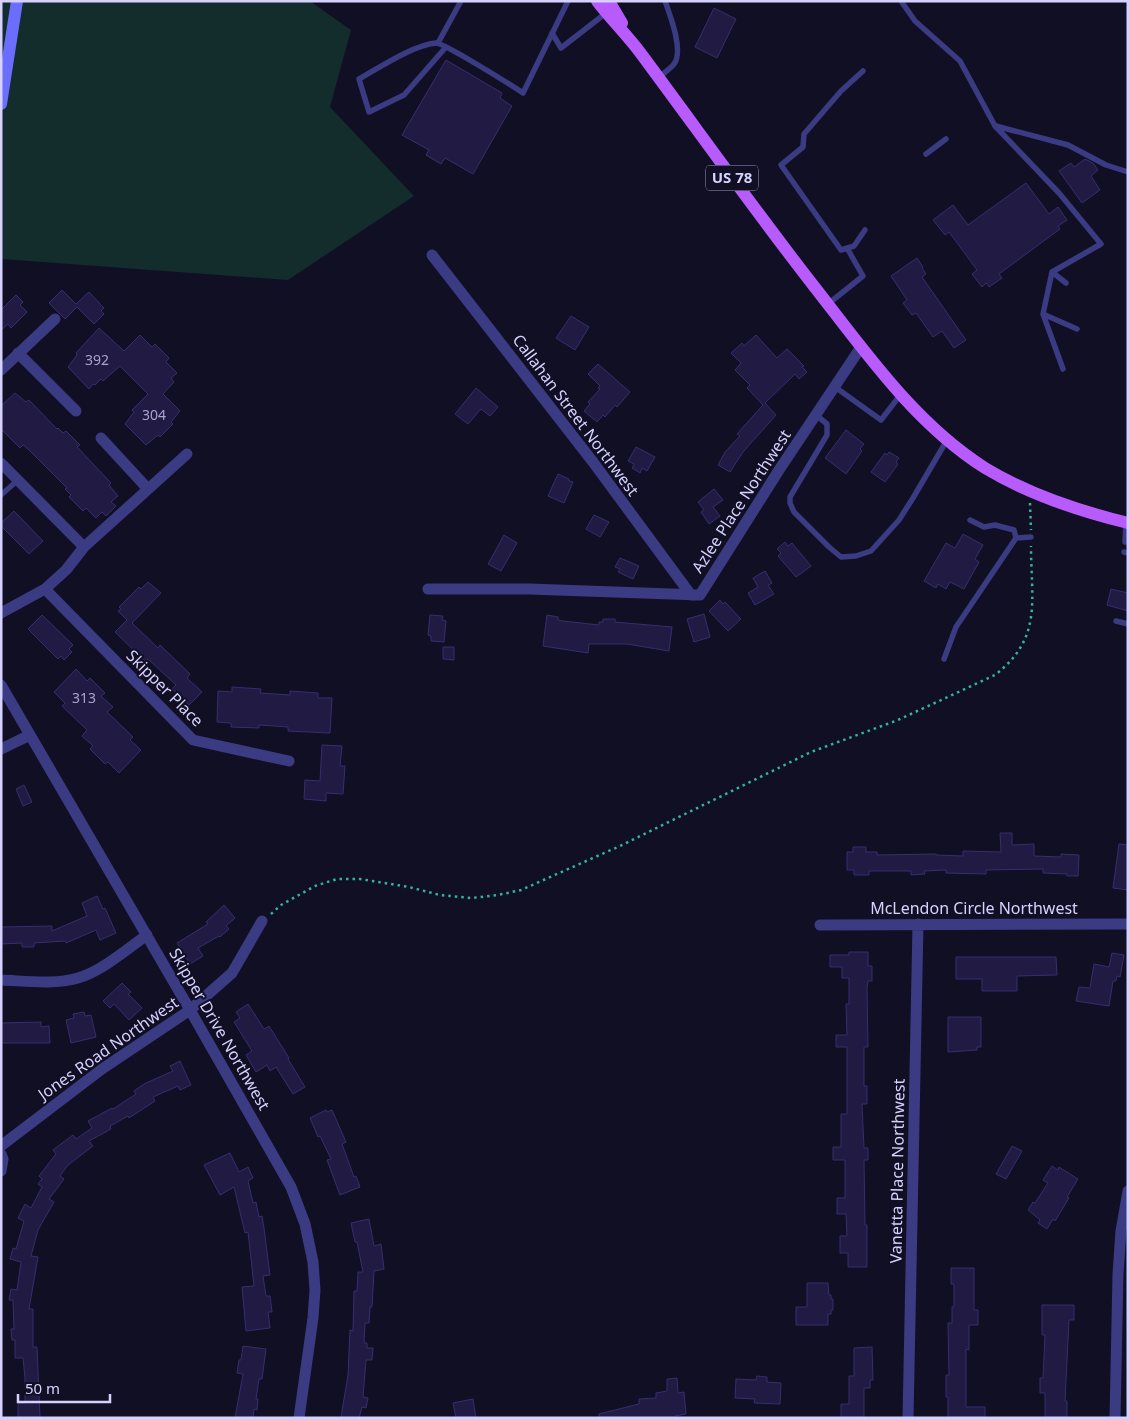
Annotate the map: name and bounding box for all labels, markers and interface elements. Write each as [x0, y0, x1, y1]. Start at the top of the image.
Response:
road number: US 78 [706, 166, 758, 190]
street label: Callahan Street Northwest [508, 330, 644, 501]
house number: 392 [85, 350, 109, 369]
house number: 304 [142, 405, 166, 424]
street label: Azlee Place Northwest [686, 425, 796, 577]
street label: Skipper Place [122, 645, 208, 731]
house number: 313 [72, 688, 96, 707]
street label: McLendon Circle Northwest [870, 897, 1078, 919]
street label: Skipper Drive Northwest [165, 944, 276, 1114]
street label: Jones Road Northwest [32, 991, 183, 1106]
street label: Vanetta Place Northwest [884, 1078, 910, 1264]
scale bar [18, 1372, 110, 1404]
text: 50 m [25, 1378, 60, 1398]

